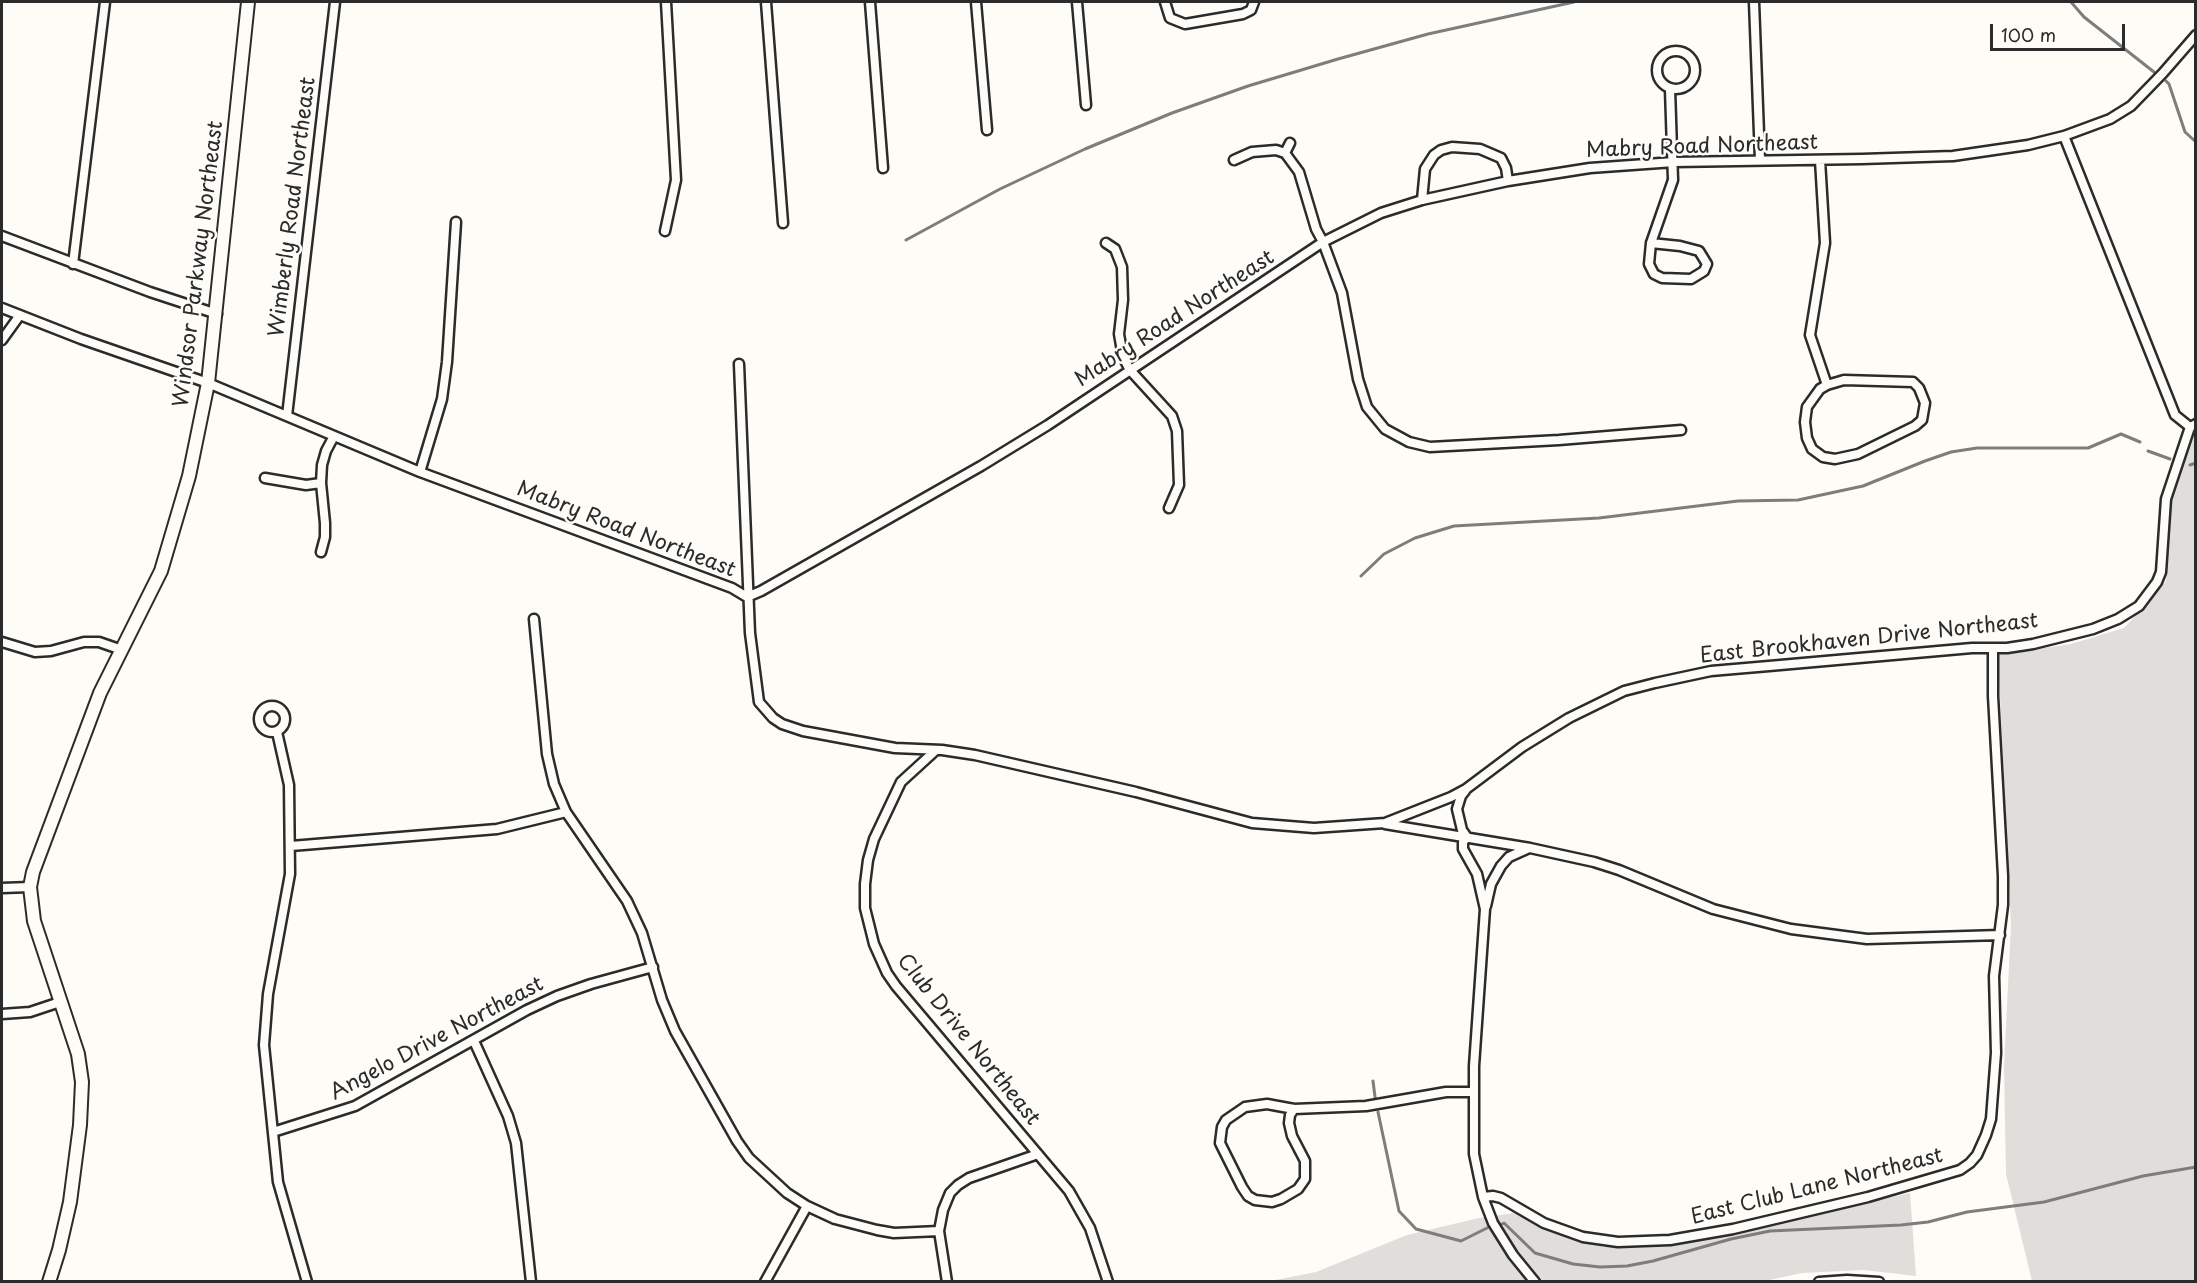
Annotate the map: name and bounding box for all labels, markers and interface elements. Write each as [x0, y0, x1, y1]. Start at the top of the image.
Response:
scale bar [1993, 12, 2128, 50]
text: 100 m [2001, 21, 2056, 48]
street label: Wimberly Road Northeast [265, 76, 321, 338]
street label: Windsor Parkway Northeast [169, 119, 229, 409]
street label: Mabry Road Northeast [1586, 130, 1818, 164]
street label: Mabry Road Northeast [1071, 245, 1279, 393]
street label: Mabry Road Northeast [513, 477, 739, 583]
street label: East Brookhaven Drive Northeast [1699, 609, 2039, 669]
street label: Club Drive Northeast [891, 949, 1045, 1131]
street label: Angelo Drive Northeast [326, 972, 548, 1106]
street label: East Club Lane Northeast [1688, 1143, 1946, 1231]

